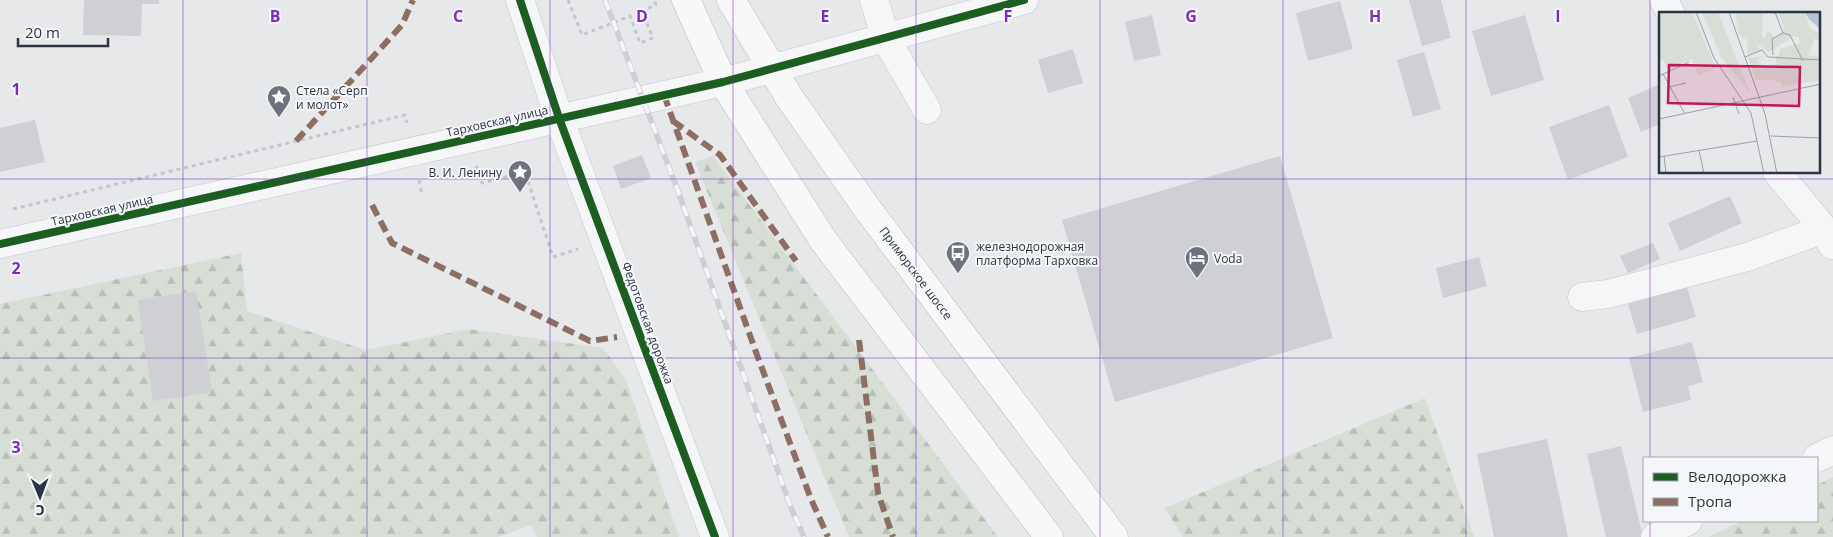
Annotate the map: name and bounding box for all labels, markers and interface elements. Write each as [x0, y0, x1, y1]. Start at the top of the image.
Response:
text: B [270, 5, 280, 27]
text: C [453, 5, 463, 27]
text: D [636, 5, 648, 27]
text: E [821, 5, 830, 27]
text: F [1004, 5, 1012, 27]
text: G [1185, 5, 1197, 27]
text: H [1369, 5, 1381, 27]
text: I [1555, 5, 1561, 27]
inset map [1659, 12, 1820, 174]
scale bar [18, 15, 108, 47]
text: 20 m [25, 22, 60, 42]
text: 1 [11, 78, 21, 100]
place label: Стела «Серп и молот» [296, 82, 368, 113]
place icon: Стела «Серп и молот» [266, 84, 292, 118]
street label: Тарховская улица [444, 101, 550, 141]
place icon: В. И. Ленину [507, 159, 533, 193]
place label: В. И. Ленину [429, 164, 503, 181]
street label: Тарховская улица [49, 190, 155, 230]
street label: Приморское шоссе [875, 223, 957, 323]
place label: железнодорожная платформа Тарховка [976, 238, 1098, 269]
bus stop icon: железнодорожная платформа Тарховка [945, 240, 971, 274]
hotel icon: Voda [1184, 245, 1210, 279]
place label: Voda [1214, 250, 1242, 267]
text: 2 [11, 257, 21, 279]
street label: Федотовская дорожка [618, 260, 678, 386]
text: 3 [11, 436, 21, 458]
legend [1643, 457, 1818, 522]
text: Велодорожка [1688, 466, 1787, 486]
north arrow [15, 472, 65, 522]
text: Тропа [1688, 491, 1732, 511]
text: С [36, 501, 45, 520]

